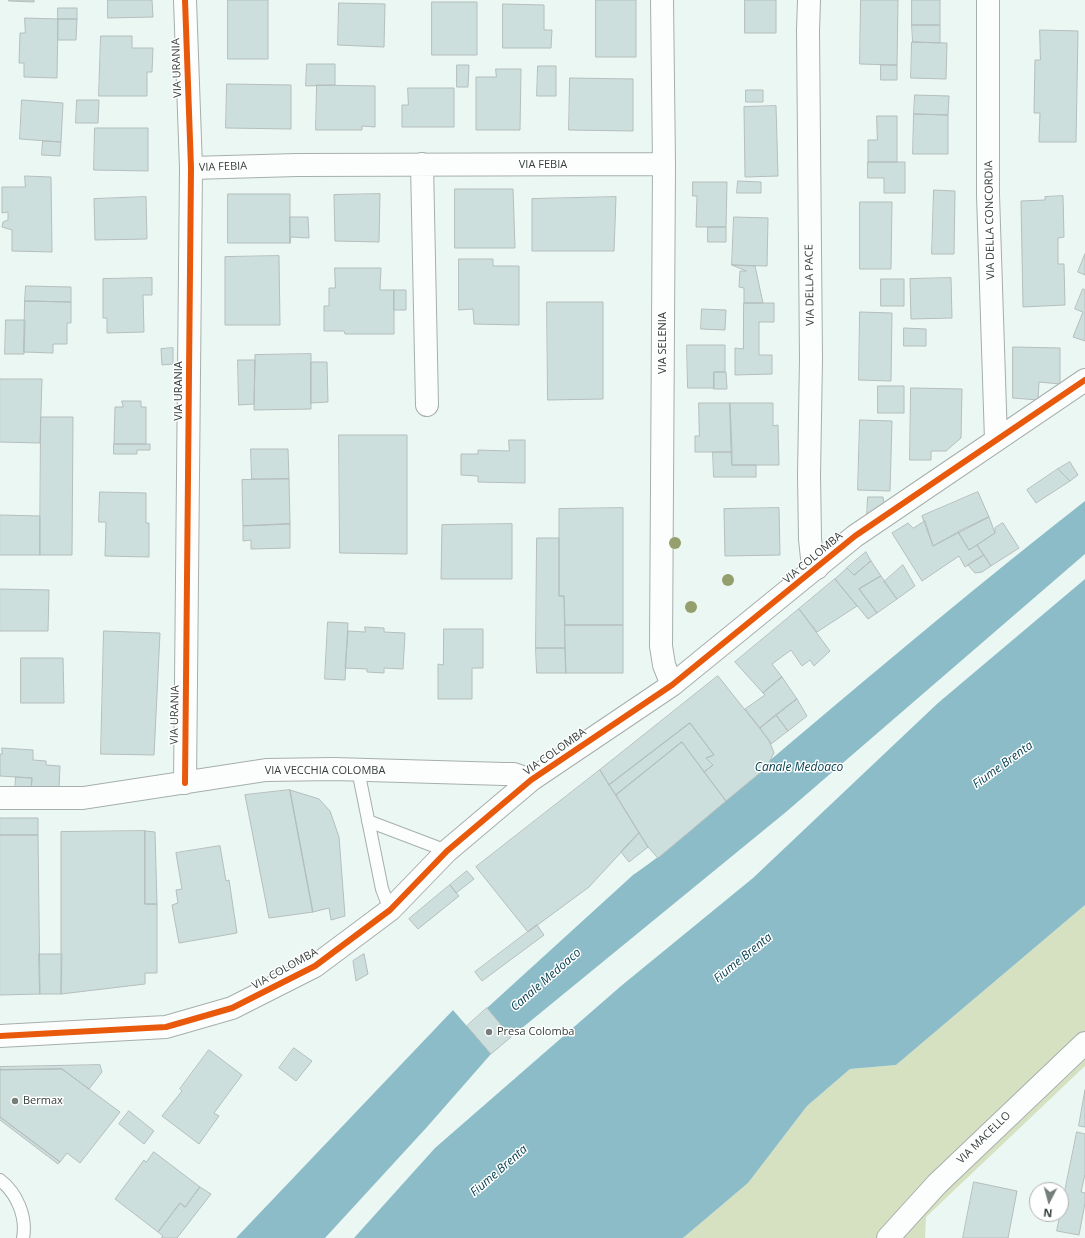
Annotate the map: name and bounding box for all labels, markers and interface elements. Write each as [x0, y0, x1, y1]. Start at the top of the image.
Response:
street label: VIA URANIA [169, 38, 185, 98]
street label: VIA FEBIA [519, 158, 567, 172]
street label: VIA FEBIA [199, 160, 247, 174]
street label: VIA DELLA CONCORDIA [982, 160, 998, 280]
street label: VIA DELLA PACE [803, 244, 817, 326]
street label: VIA SELENIA [656, 312, 670, 374]
street label: VIA URANIA [172, 361, 186, 421]
street label: VIA COLOMBA [781, 529, 845, 587]
street label: VIA URANIA [168, 685, 182, 745]
street label: VIA COLOMBA [521, 726, 589, 778]
water label: Fiume Brenta [970, 738, 1036, 792]
water label: Canale Medoaco [755, 761, 843, 775]
street label: VIA VECCHIA COLOMBA [265, 764, 385, 778]
water label: Fiume Brenta [711, 930, 775, 986]
street label: VIA COLOMBA [250, 945, 320, 993]
water label: Canale Medoaco [508, 946, 584, 1014]
place label: Presa Colomba [497, 1025, 574, 1039]
marker: Presa Colomba [484, 1027, 494, 1037]
place label: Bermax [23, 1094, 63, 1108]
marker: Bermax [10, 1096, 20, 1106]
street label: VIA MACELLO [954, 1109, 1014, 1167]
water label: Fiume Brenta [468, 1142, 530, 1200]
north arrow [1029, 1182, 1069, 1222]
text: N [1043, 1206, 1053, 1221]

